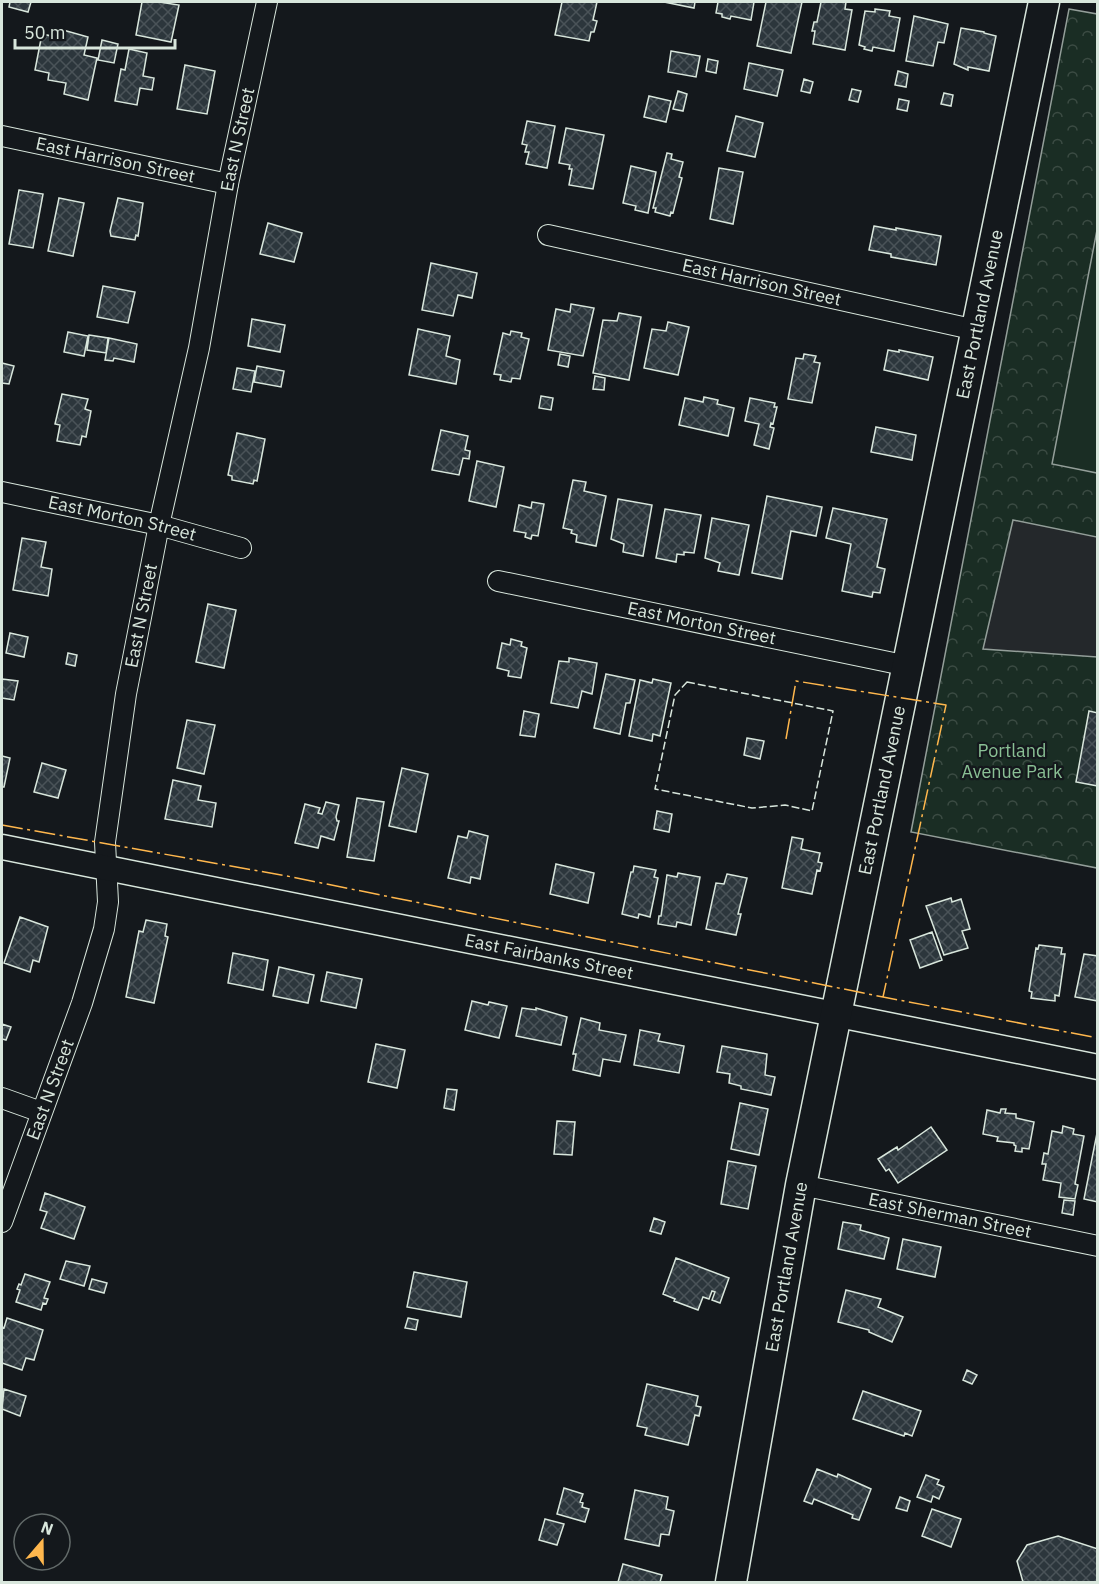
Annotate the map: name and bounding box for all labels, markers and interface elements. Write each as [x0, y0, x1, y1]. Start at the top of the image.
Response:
scale bar [15, 12, 176, 50]
text: 50 m [24, 21, 66, 44]
street label: East N Street [215, 85, 259, 193]
street label: East Harrison Street [34, 132, 197, 188]
street label: East Portland Avenue [951, 227, 1008, 401]
street label: East Harrison Street [680, 253, 844, 311]
street label: East Morton Street [46, 490, 199, 546]
street label: East N Street [119, 561, 162, 670]
street label: East Morton Street [626, 596, 778, 649]
street label: East Portland Avenue [853, 703, 910, 877]
park label: Portland Avenue Park [962, 739, 1063, 783]
street label: East Fairbanks Street [463, 928, 636, 984]
street label: East N Street [21, 1036, 79, 1143]
street label: East Portland Avenue [760, 1180, 812, 1354]
street label: East Sherman Street [866, 1187, 1034, 1243]
north arrow [12, 1512, 72, 1572]
text: N [38, 1517, 56, 1539]

